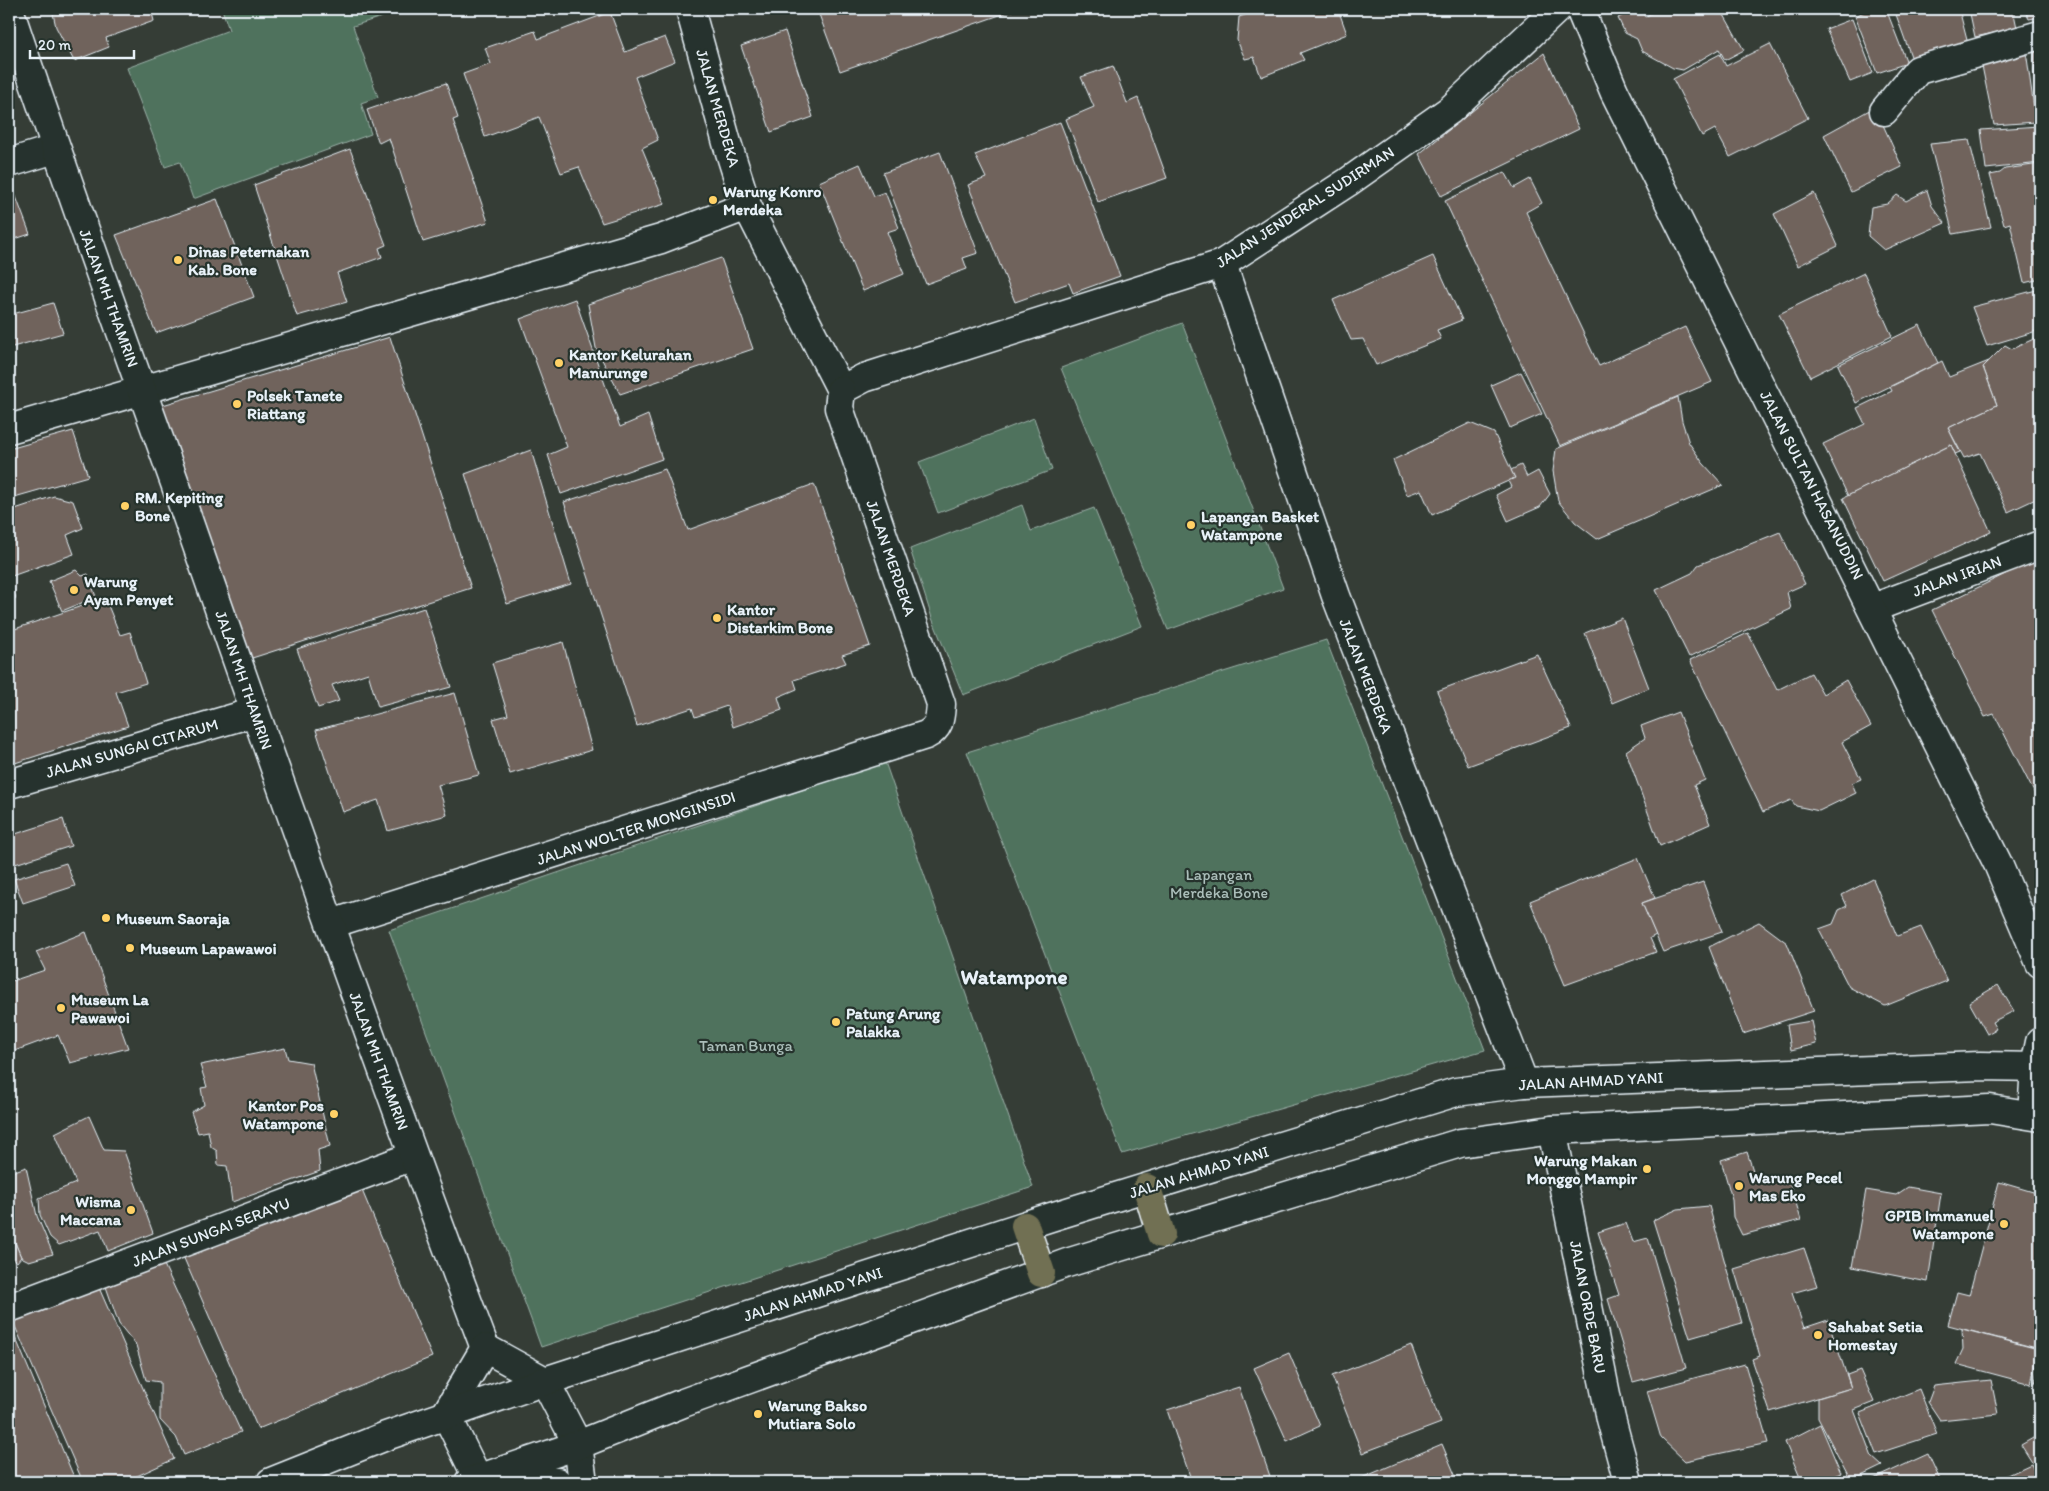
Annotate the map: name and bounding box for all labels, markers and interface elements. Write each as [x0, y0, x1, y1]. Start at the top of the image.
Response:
scale bar [30, 28, 134, 60]
text: 20 m [38, 36, 72, 54]
street label: JALAN MERDEKA [692, 47, 744, 169]
street label: JALAN JENDERAL SUDIRMAN [1212, 142, 1398, 272]
place label: Warung Konro Merdeka [723, 182, 821, 219]
marker: Warung Konro Merdeka [707, 194, 719, 206]
street label: JALAN MH THAMRIN [75, 226, 143, 370]
place label: Dinas Peternakan Kab. Bone [188, 242, 310, 279]
marker: Dinas Peternakan Kab. Bone [172, 254, 184, 266]
place label: Kantor Kelurahan Manurunge [569, 345, 693, 383]
marker: Kantor Kelurahan Manurunge [553, 357, 565, 369]
place label: Polsek Tanete Riattang [247, 386, 343, 424]
street label: JALAN SULTAN HASANUDDIN [1756, 387, 1868, 583]
marker: Polsek Tanete Riattang [231, 398, 243, 410]
place label: RM. Kepiting Bone [135, 488, 224, 525]
street label: JALAN MERDEKA [862, 497, 920, 619]
marker: RM. Kepiting Bone [119, 500, 131, 512]
place label: Lapangan Basket Watampone [1201, 507, 1319, 545]
marker: Lapangan Basket Watampone [1185, 519, 1197, 531]
street label: JALAN IRIAN [1910, 551, 2004, 601]
place label: Warung Ayam Penyet [83, 572, 173, 610]
marker: Warung Ayam Penyet [68, 584, 80, 596]
place label: Kantor Distarkim Bone [727, 600, 833, 637]
street label: JALAN MH THAMRIN [211, 608, 277, 752]
marker: Kantor Distarkim Bone [711, 612, 723, 624]
street label: JALAN MERDEKA [1335, 616, 1397, 736]
street label: JALAN SUNGAI CITARUM [44, 714, 220, 782]
street label: JALAN WOLTER MONGINSIDI [534, 787, 738, 869]
park label: Lapangan Merdeka Bone [1170, 865, 1268, 902]
place label: Museum Saoraja [116, 909, 231, 929]
marker: Museum Saoraja [100, 912, 112, 924]
place label: Museum Lapawawoi [140, 939, 277, 959]
marker: Museum Lapawawoi [124, 942, 136, 954]
district label: Watampone [961, 964, 1067, 990]
street label: JALAN MH THAMRIN [345, 989, 413, 1133]
place label: Museum La Pawawoi [71, 990, 150, 1027]
marker: Museum La Pawawoi [55, 1002, 67, 1014]
place label: Patung Arung Palakka [846, 1004, 941, 1041]
marker: Patung Arung Palakka [830, 1016, 842, 1028]
park label: Taman Bunga [699, 1036, 794, 1055]
street label: JALAN AHMAD YANI [1518, 1068, 1664, 1094]
place label: Kantor Pos Watampone [243, 1096, 324, 1134]
marker: Kantor Pos Watampone [328, 1108, 340, 1120]
street label: JALAN AHMAD YANI [1127, 1142, 1271, 1202]
place label: Warung Makan Monggo Mampir [1526, 1151, 1638, 1189]
marker: Warung Makan Monggo Mampir [1641, 1163, 1653, 1175]
place label: Warung Pecel Mas Eko [1749, 1168, 1843, 1205]
marker: Warung Pecel Mas Eko [1733, 1180, 1745, 1192]
place label: Wisma Maccana [60, 1192, 122, 1229]
street label: JALAN SUNGAI SERAYU [129, 1193, 293, 1271]
marker: Wisma Maccana [125, 1204, 137, 1216]
place label: GPIB Immanuel Watampone [1885, 1206, 1994, 1244]
marker: GPIB Immanuel Watampone [1998, 1218, 2010, 1230]
street label: JALAN ORDE BARU [1566, 1239, 1610, 1375]
street label: JALAN AHMAD YANI [741, 1263, 885, 1325]
place label: Sahabat Setia Homestay [1828, 1317, 1924, 1355]
marker: Sahabat Setia Homestay [1812, 1329, 1824, 1341]
place label: Warung Bakso Mutiara Solo [768, 1396, 867, 1433]
marker: Warung Bakso Mutiara Solo [752, 1408, 764, 1420]

